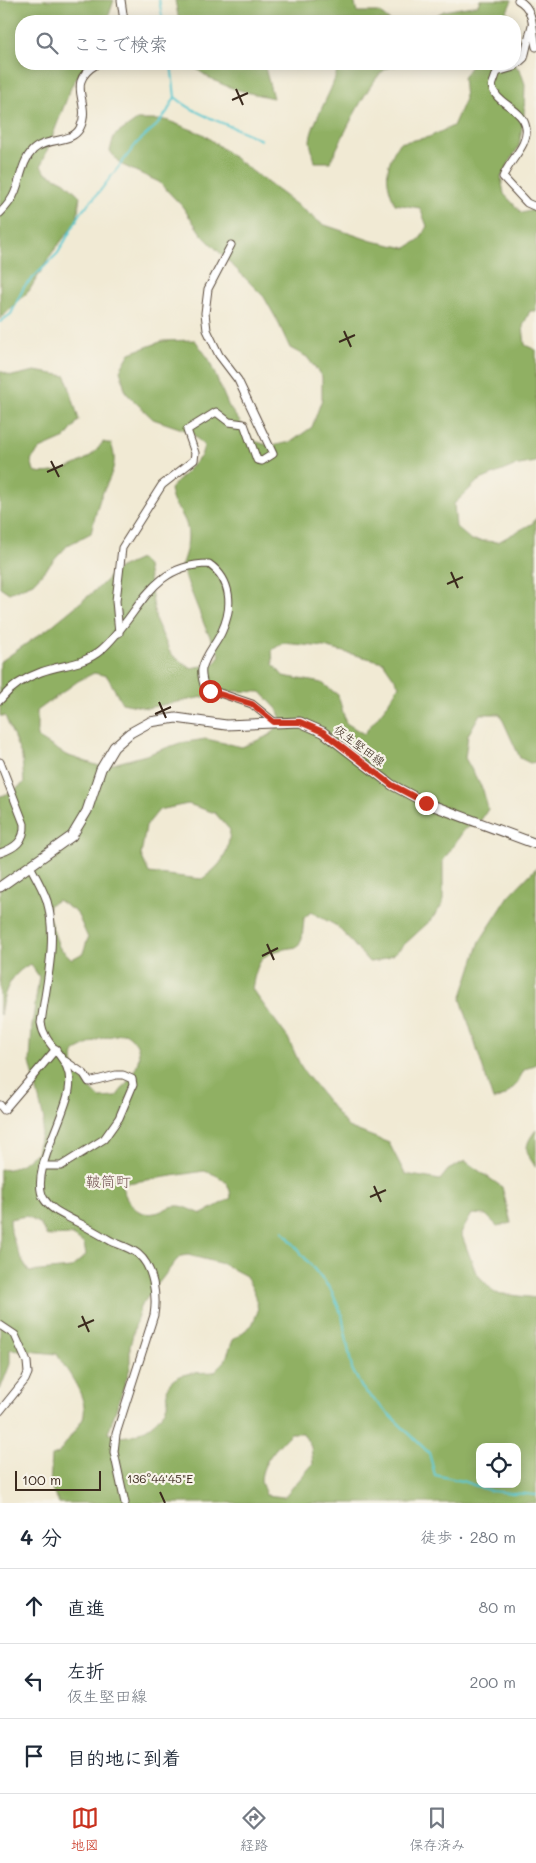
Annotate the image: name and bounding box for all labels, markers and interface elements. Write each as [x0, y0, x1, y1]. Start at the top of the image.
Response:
search box [15, 15, 521, 70]
icon: search [33, 29, 61, 57]
text: ここで検索 [73, 31, 168, 56]
route start [199, 680, 222, 703]
street label: 仮生堅田線 [331, 721, 389, 769]
route end [415, 792, 438, 815]
district label: 鞁筒町 [85, 1171, 131, 1191]
map controls [476, 1443, 521, 1488]
button: locate [476, 1443, 521, 1488]
scale bar [15, 1468, 101, 1491]
text: 100 m [22, 1470, 61, 1489]
text: 136°44'45"E [127, 1470, 193, 1486]
text: 4 分 [20, 1523, 62, 1550]
text: 徒歩 · 280 m [420, 1526, 516, 1547]
icon: ahead [20, 1592, 48, 1620]
text: 直進 [67, 1595, 105, 1620]
text: 80 m [479, 1596, 516, 1617]
text: 左折 [67, 1658, 105, 1683]
icon: left [20, 1667, 48, 1695]
text: 200 m [469, 1671, 516, 1692]
text: 仮生堅田線 [67, 1685, 147, 1706]
icon: arrive [20, 1742, 48, 1770]
text: 目的地に到着 [67, 1745, 181, 1770]
tab: 地図 [71, 1804, 99, 1854]
tab: 経路 [240, 1804, 268, 1854]
tab: 保存済み [409, 1804, 465, 1854]

